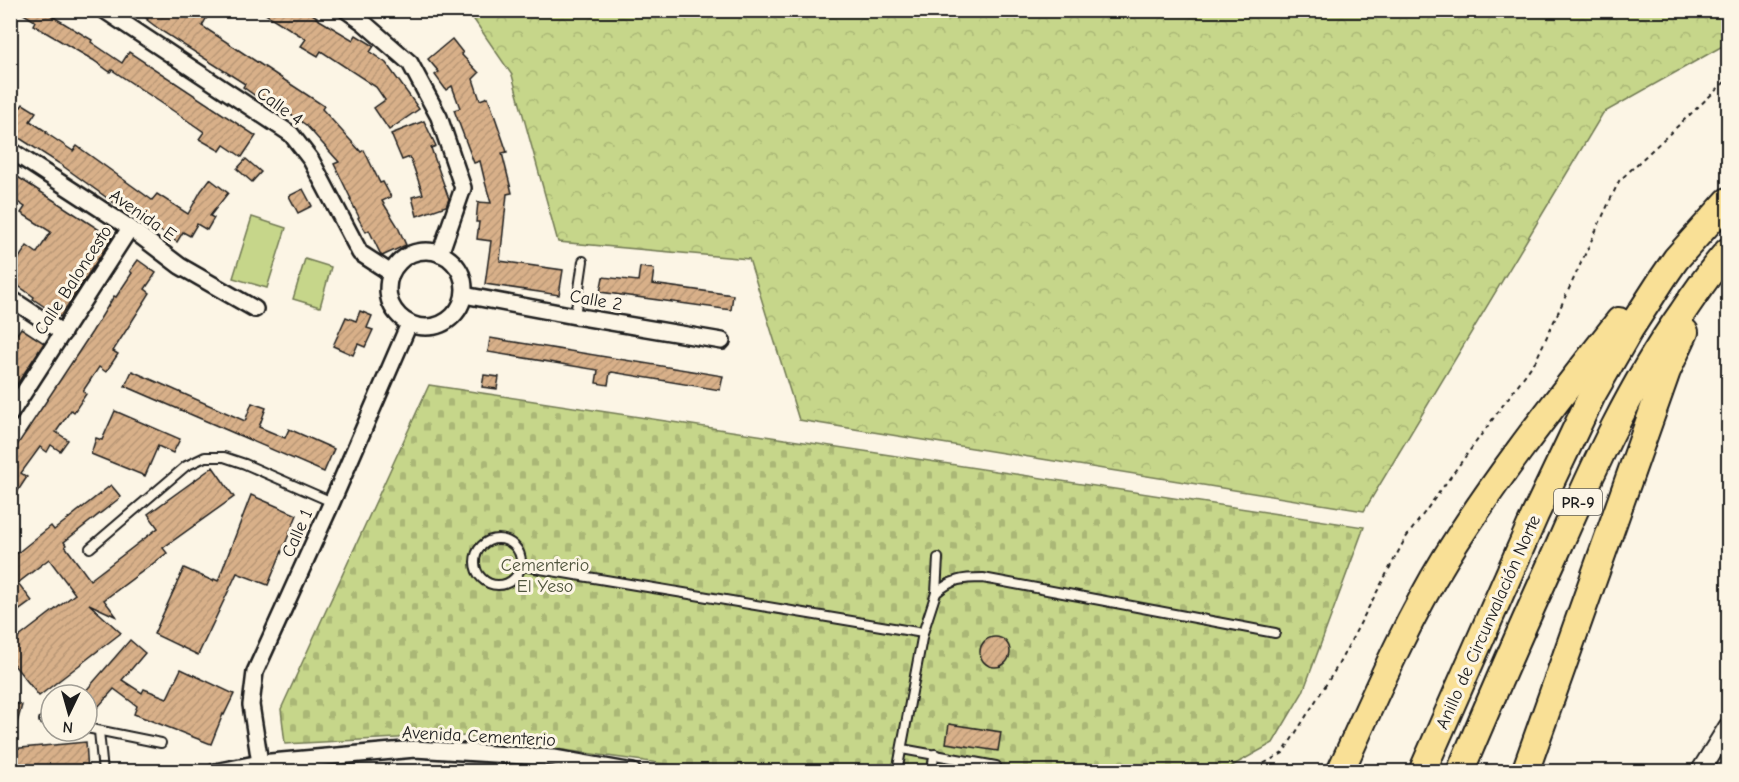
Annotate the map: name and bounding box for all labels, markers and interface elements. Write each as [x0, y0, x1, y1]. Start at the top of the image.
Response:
street label: Calle 4 [253, 83, 307, 130]
street label: Avenida E [105, 185, 180, 246]
street label: Calle Baloncesto [30, 222, 117, 339]
street label: Calle 2 [568, 286, 624, 315]
road number: PR-9 [1554, 489, 1602, 515]
street label: Calle 1 [278, 506, 317, 560]
street label: Anillo de Circunvalación Norte [1432, 512, 1545, 733]
park label: Cementerio El Yeso [501, 555, 589, 597]
north arrow [39, 683, 99, 743]
text: N [62, 718, 74, 736]
street label: Avenida Cementerio [402, 722, 556, 751]

